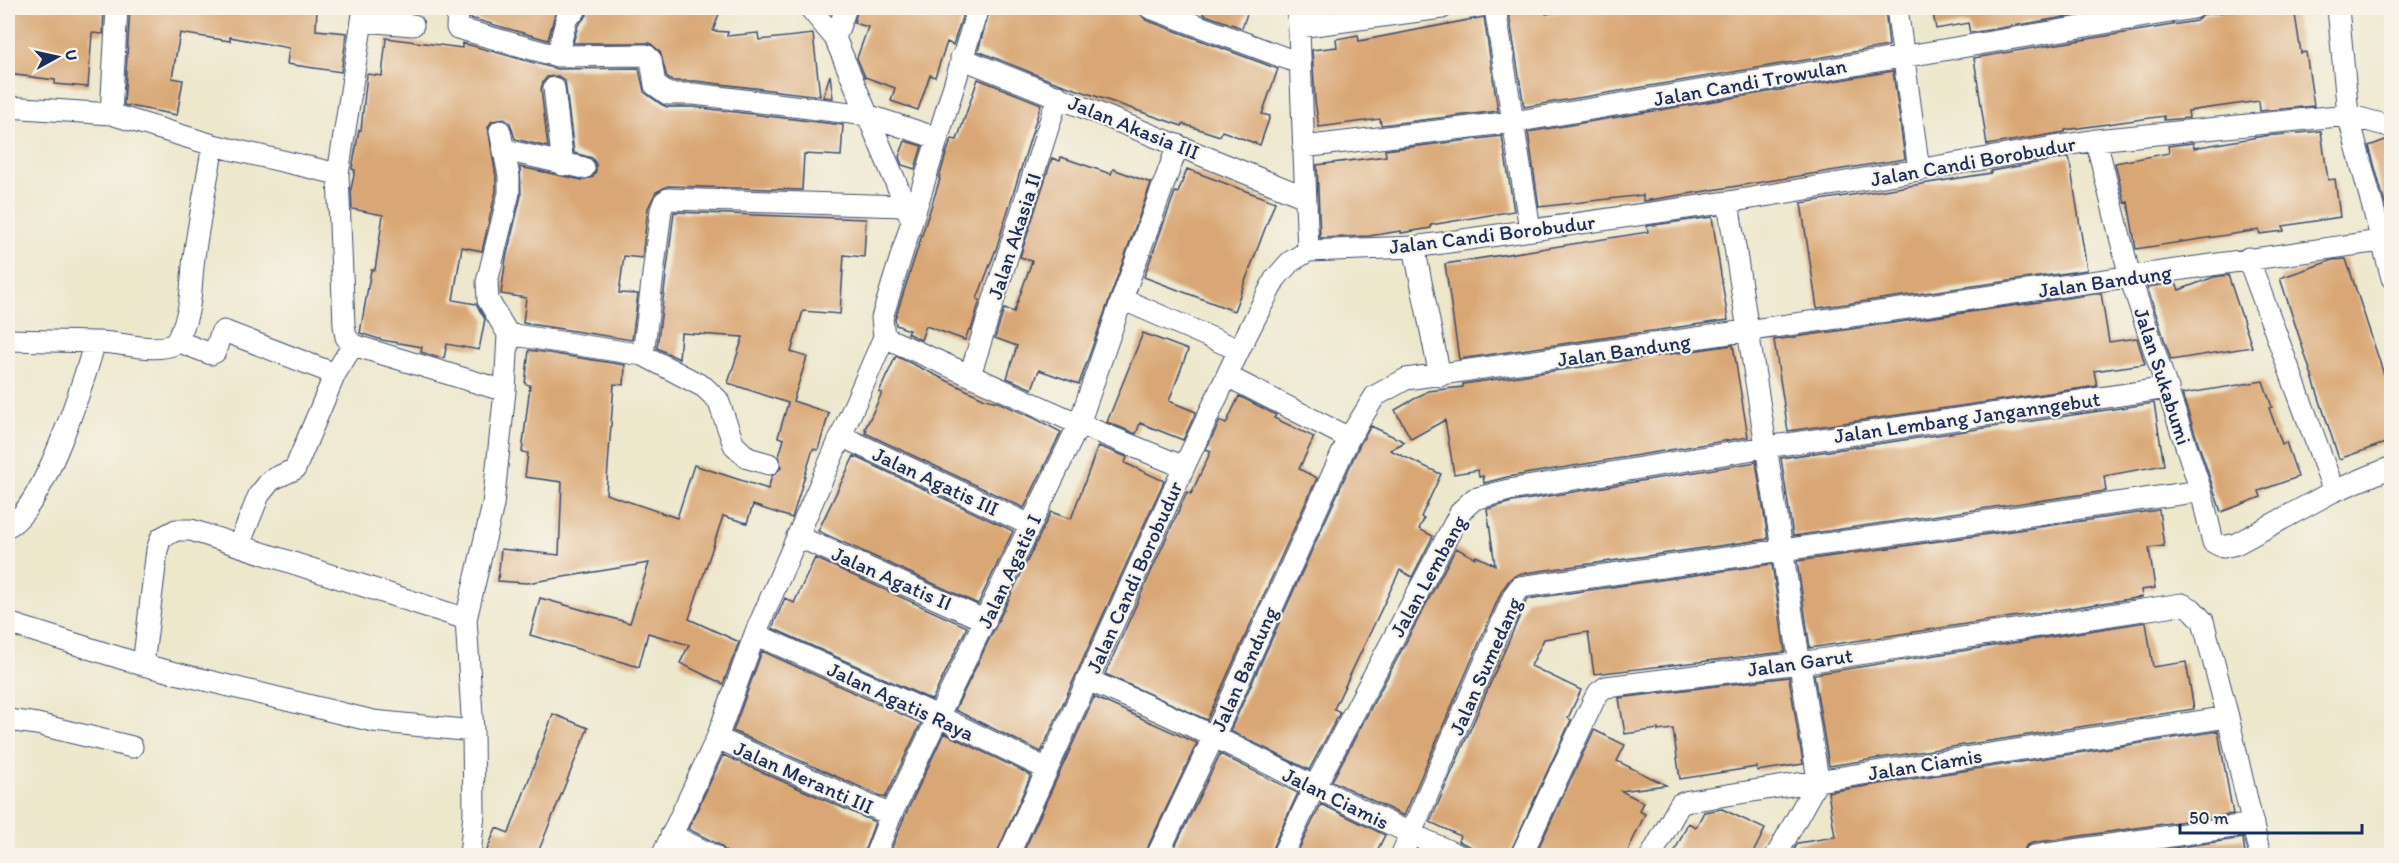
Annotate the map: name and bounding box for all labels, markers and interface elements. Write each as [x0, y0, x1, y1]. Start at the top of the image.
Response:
north arrow [27, 27, 87, 87]
text: U [61, 48, 82, 62]
street label: Jalan Candi Trowulan [1652, 53, 1848, 111]
street label: Jalan Akasia III [1065, 89, 1203, 165]
street label: Jalan Candi Borobudur [1869, 131, 2077, 191]
street label: Jalan Akasia II [982, 170, 1046, 302]
street label: Jalan Candi Borobudur [1387, 209, 1597, 259]
street label: Jalan Bandung [2037, 259, 2173, 303]
street label: Jalan Sukabumi [2129, 304, 2197, 448]
street label: Jalan Bandung [1556, 328, 1692, 372]
street label: Jalan Lembang Janganngebut [1832, 386, 2102, 448]
street label: Jalan Agatis III [869, 441, 1003, 521]
street label: Jalan Candi Borobudur [1080, 477, 1188, 677]
street label: Jalan Agatis I [972, 510, 1046, 632]
street label: Jalan Lembang [1384, 511, 1472, 641]
street label: Jalan Agatis II [828, 540, 956, 616]
street label: Jalan Sumedang [1443, 593, 1527, 739]
street label: Jalan Bandung [1205, 602, 1283, 735]
street label: Jalan Garut [1746, 642, 1854, 682]
street label: Jalan Agatis Raya [824, 656, 979, 746]
street label: Jalan Meranti III [730, 735, 878, 819]
street label: Jalan Ciamis [1866, 743, 1984, 785]
street label: Jalan Ciamis [1279, 762, 1393, 834]
scale bar [2180, 797, 2362, 835]
text: 50 m [2189, 807, 2229, 829]

